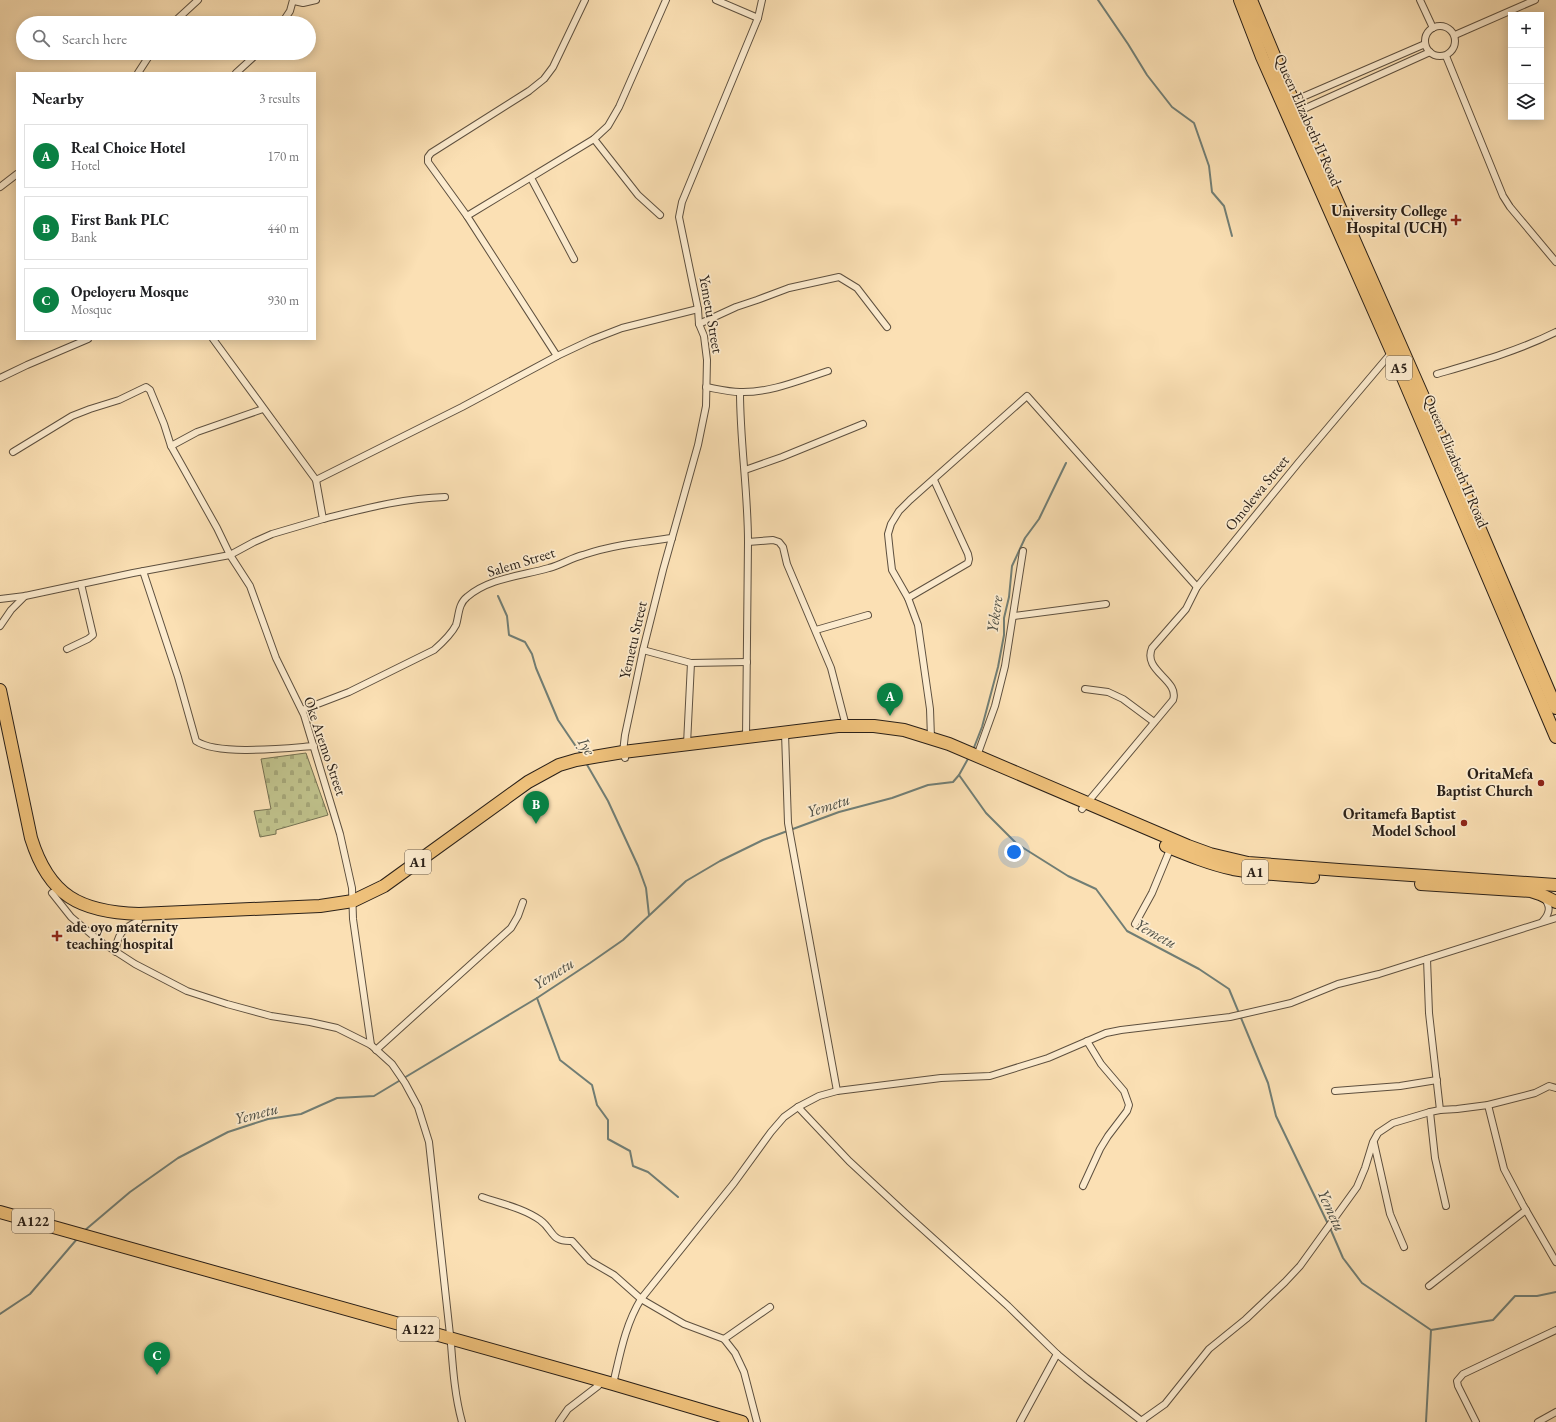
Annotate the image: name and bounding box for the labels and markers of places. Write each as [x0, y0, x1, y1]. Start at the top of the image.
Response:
place label: University College Hospital (UCH) [1331, 201, 1447, 237]
marker: University College Hospital (UCH) [1450, 214, 1462, 226]
pin: A [877, 683, 903, 716]
place label: OritaMefa Baptist Church [1437, 764, 1534, 800]
marker: OritaMefa Baptist Church [1536, 778, 1546, 788]
pin: B [523, 791, 549, 824]
place label: Oritamefa Baptist Model School [1343, 804, 1457, 840]
marker: Oritamefa Baptist Model School [1459, 818, 1469, 828]
place label: ade oyo maternity teaching hospital [66, 917, 179, 953]
marker: ade oyo maternity teaching hospital [51, 930, 63, 942]
pin: C [144, 1342, 170, 1375]

